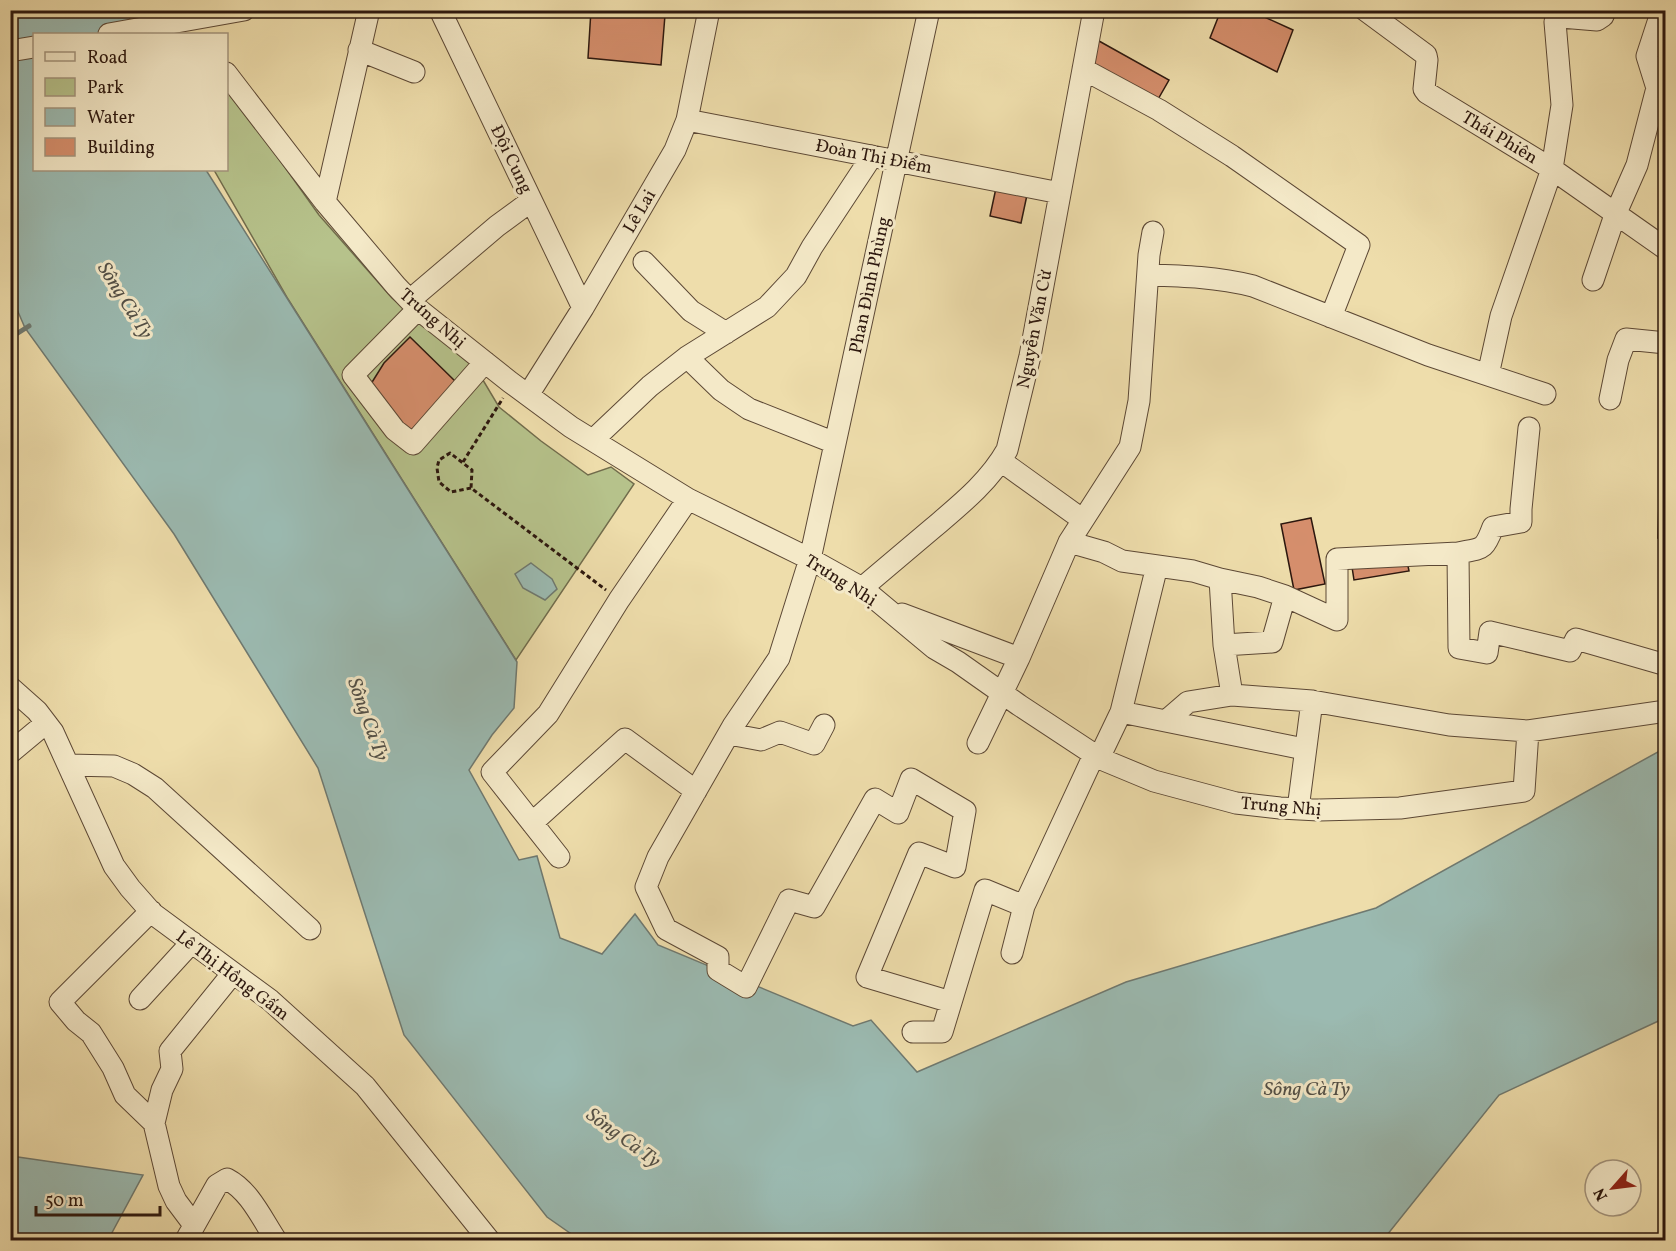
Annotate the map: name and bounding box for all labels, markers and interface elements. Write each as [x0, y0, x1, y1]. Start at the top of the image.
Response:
legend [33, 33, 228, 171]
text: Road [87, 46, 128, 71]
text: Park [87, 76, 124, 101]
text: Water [87, 106, 135, 131]
street label: Thái Phiên [1456, 106, 1542, 171]
street label: Đội Cung [483, 121, 538, 198]
street label: Đoàn Thị Điểm [813, 134, 934, 181]
text: Building [87, 136, 155, 161]
street label: Lê Lai [618, 185, 663, 238]
street label: Phan Đình Phùng [844, 215, 897, 356]
water label: Sông Cà Ty [90, 257, 159, 345]
street label: Nguyễn Văn Cừ [1012, 267, 1059, 391]
street label: Trưng Nhị [393, 283, 471, 355]
street label: Trưng Nhị [799, 549, 881, 613]
water label: Sông Cà Ty [339, 674, 395, 765]
street label: Trưng Nhị [1239, 792, 1322, 823]
street label: Lê Thị Hồng Gấm [170, 925, 294, 1027]
water label: Sông Cà Ty [1264, 1076, 1350, 1104]
water label: Sông Cà Ty [580, 1102, 666, 1175]
north arrow [1583, 1158, 1643, 1218]
scale bar [36, 1179, 160, 1217]
text: N [1589, 1183, 1614, 1204]
text: 50 m [45, 1189, 84, 1214]

